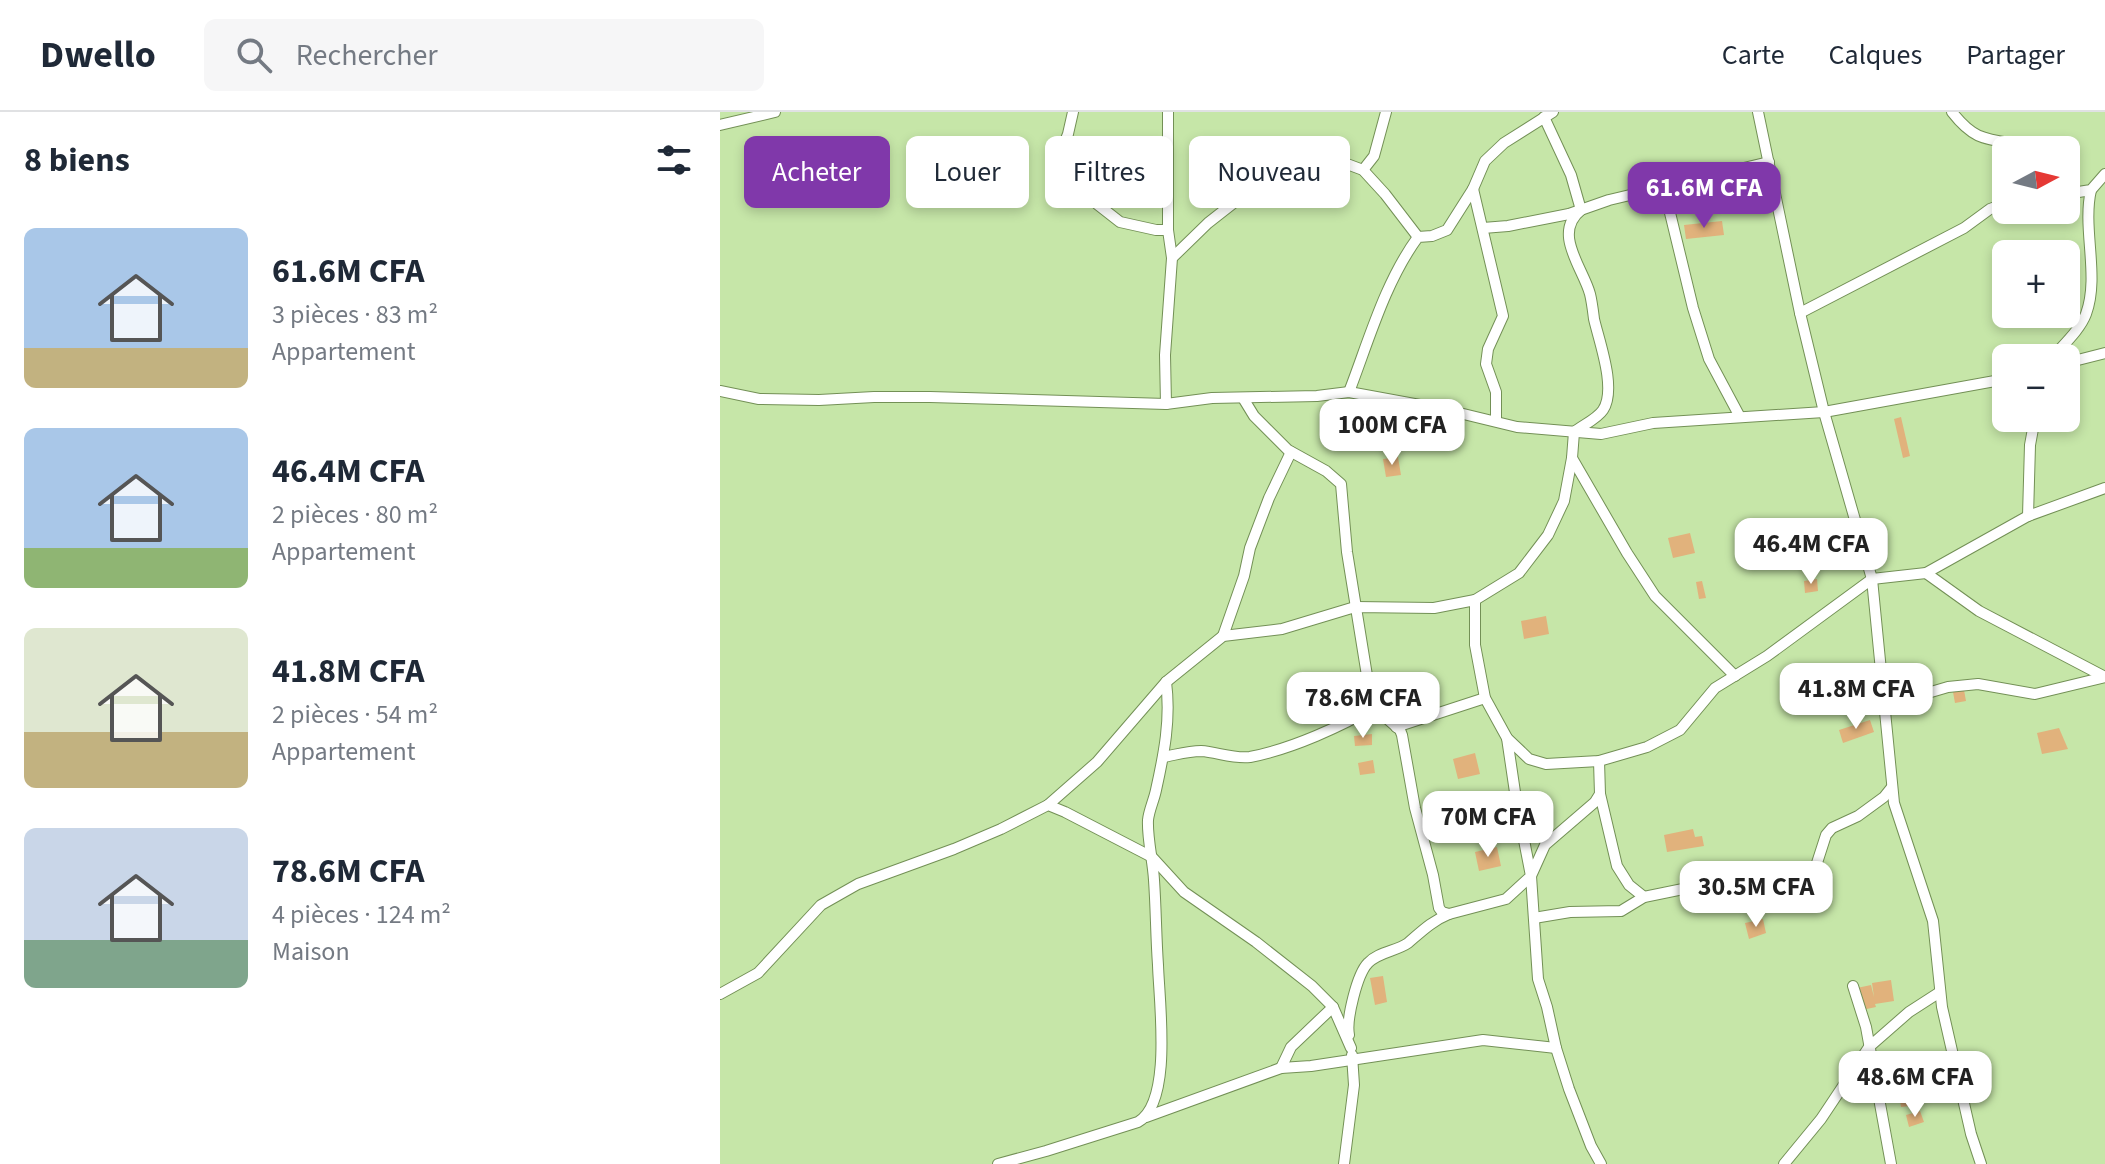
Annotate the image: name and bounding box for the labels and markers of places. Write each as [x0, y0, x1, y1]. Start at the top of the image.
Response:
pin: 61.6M CFA [1612, 162, 1796, 230]
pin: 100M CFA [1309, 399, 1475, 467]
pin: 46.4M CFA [1719, 518, 1903, 586]
pin: 41.8M CFA [1764, 663, 1948, 731]
pin: 78.6M CFA [1271, 672, 1455, 740]
pin: 70M CFA [1414, 791, 1562, 859]
pin: 30.5M CFA [1664, 861, 1848, 929]
pin: 48.6M CFA [1823, 1051, 2007, 1119]

